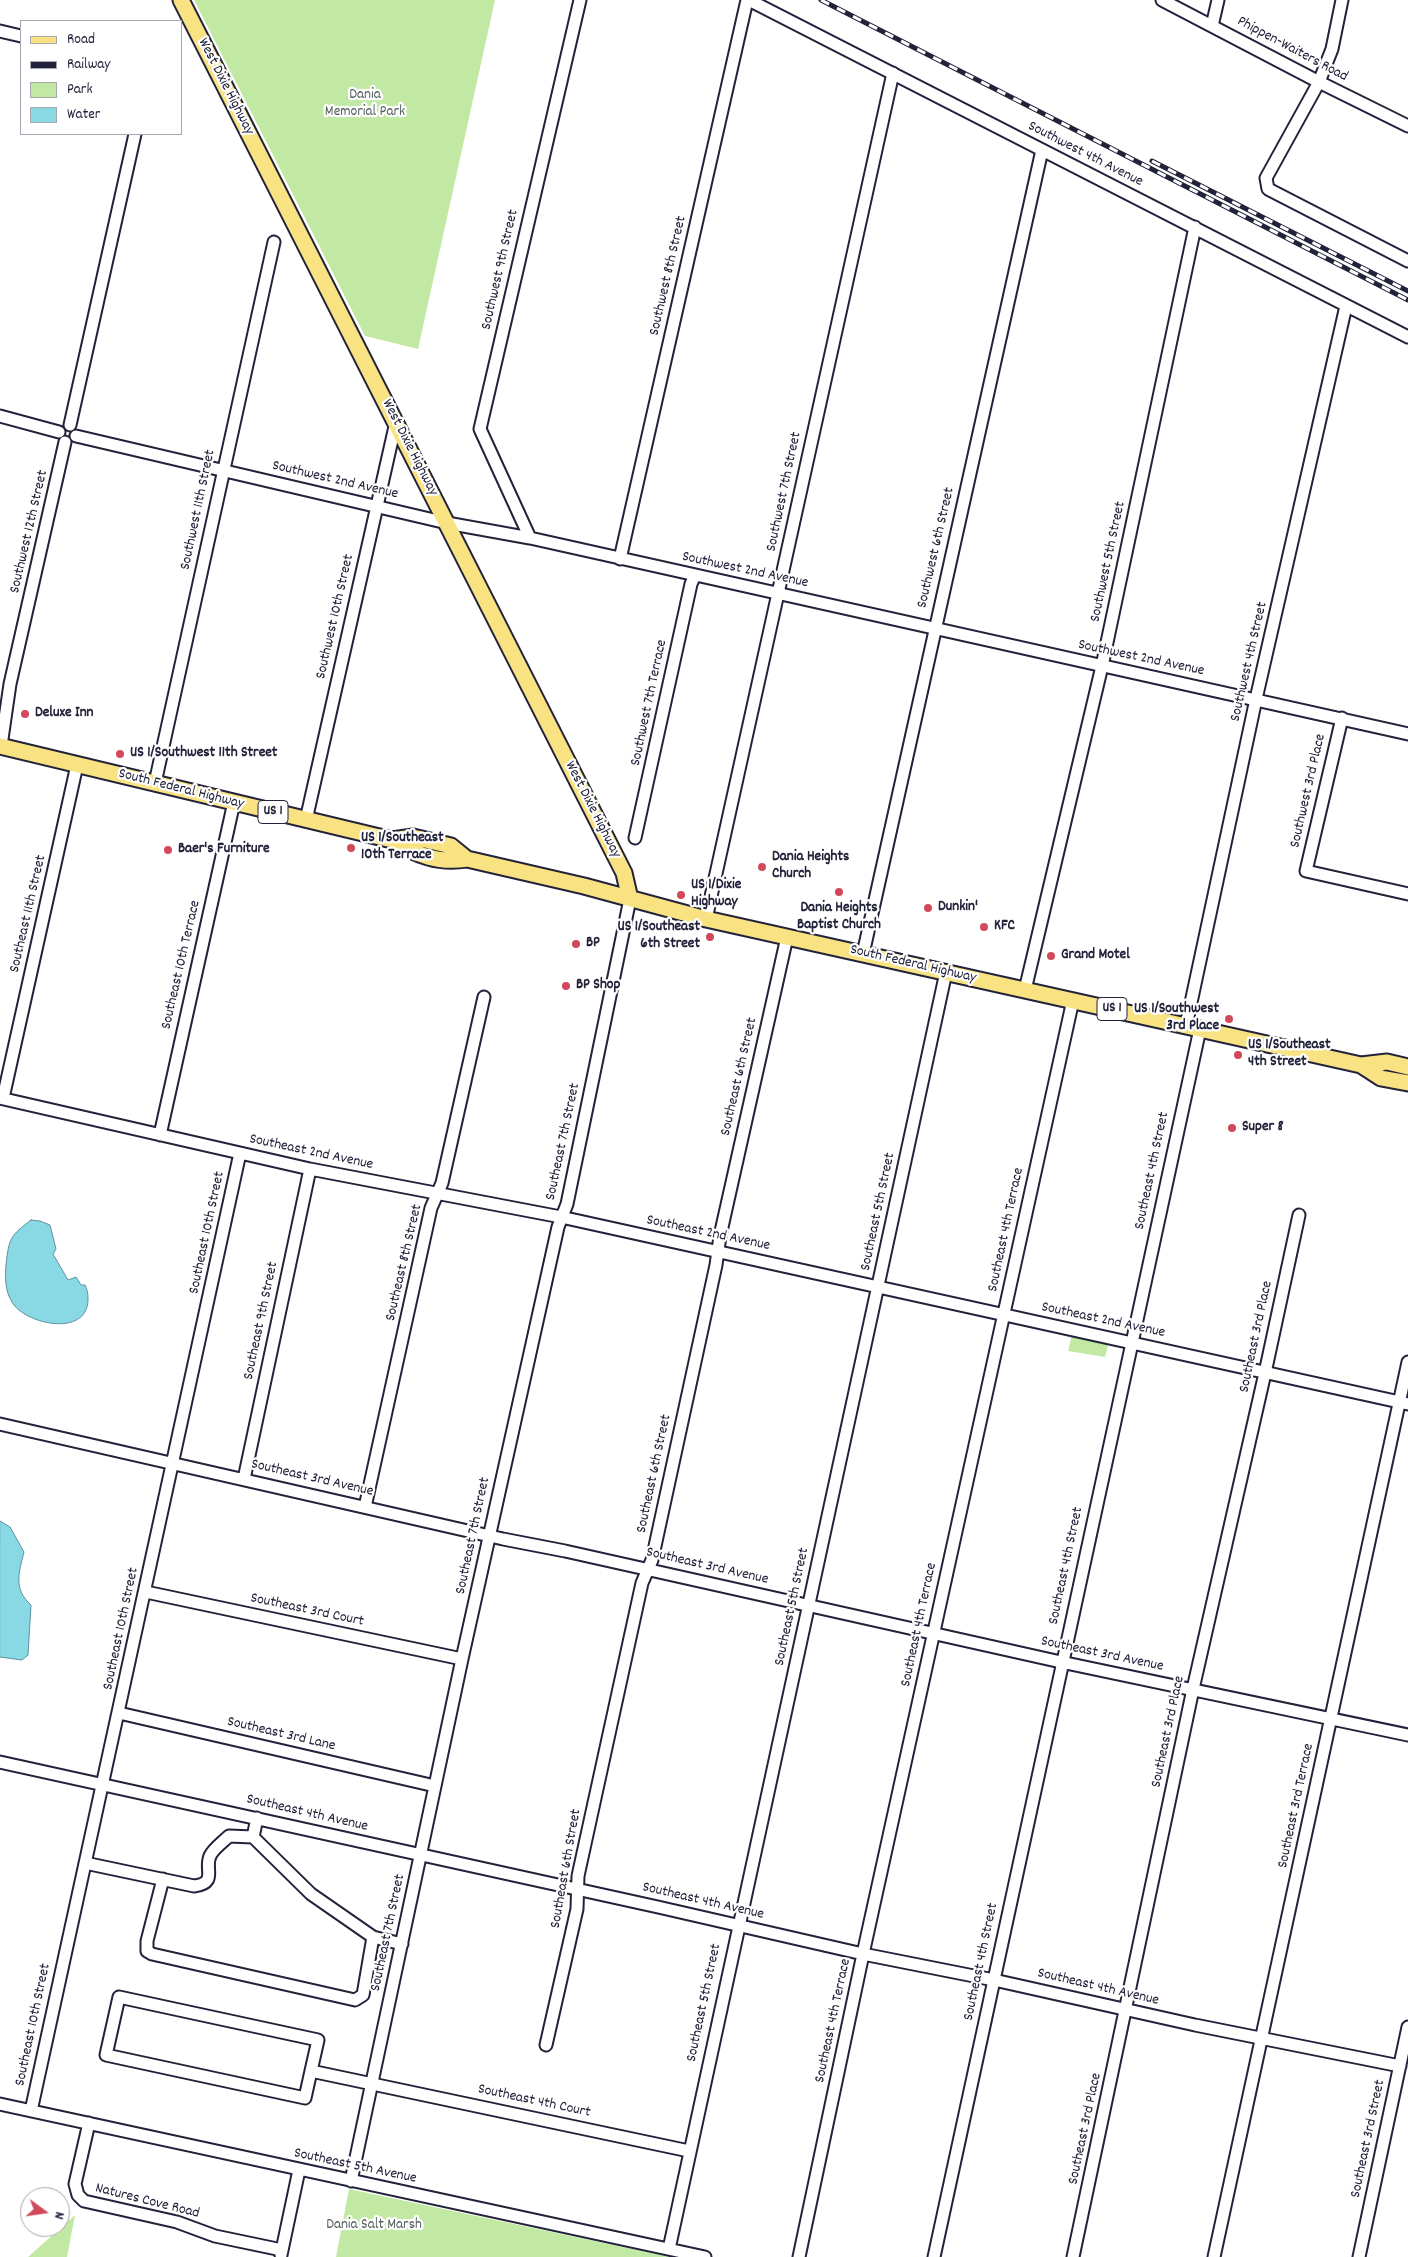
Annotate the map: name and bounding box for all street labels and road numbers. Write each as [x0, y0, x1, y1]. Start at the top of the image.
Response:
street label: Phippen-Waiters Road [1234, 13, 1350, 87]
street label: West Dixie Highway [193, 36, 257, 138]
street label: Southwest 4th Avenue [1024, 118, 1146, 192]
street label: Southwest 9th Street [478, 208, 524, 332]
street label: Southwest 8th Street [647, 215, 691, 337]
street label: West Dixie Highway [377, 397, 441, 499]
street label: Southwest 7th Street [764, 431, 806, 553]
street label: Southwest 11th Street [177, 448, 221, 572]
street label: Southwest 2nd Avenue [270, 458, 400, 504]
street label: Southwest 12th Street [7, 469, 53, 595]
street label: Southwest 6th Street [914, 486, 960, 610]
street label: Southwest 5th Street [1087, 500, 1131, 624]
street label: Southwest 2nd Avenue [680, 549, 810, 593]
street label: Southwest 10th Street [313, 553, 359, 681]
street label: Southwest 4th Street [1227, 600, 1273, 724]
street label: Southwest 2nd Avenue [1076, 637, 1206, 681]
street label: Southwest 7th Terrace [628, 638, 672, 768]
street label: Southwest 3rd Place [1287, 732, 1331, 850]
street label: West Dixie Highway [560, 759, 624, 861]
street label: South Federal Highway [116, 766, 246, 814]
road number: US 1 [258, 800, 288, 824]
street label: Southeast 11th Street [7, 854, 51, 974]
street label: Southeast 10th Terrace [158, 899, 206, 1031]
street label: South Federal Highway [848, 942, 978, 988]
road number: US 1 [1097, 998, 1127, 1021]
street label: Southeast 6th Street [718, 1016, 762, 1138]
street label: Southeast 7th Street [543, 1082, 585, 1202]
street label: Southeast 4th Street [1132, 1111, 1174, 1231]
street label: Southeast 2nd Avenue [247, 1131, 375, 1175]
street label: Southeast 5th Street [858, 1151, 900, 1273]
street label: Southeast 4th Terrace [985, 1166, 1029, 1294]
street label: Southeast 10th Street [186, 1170, 230, 1296]
street label: Southeast 8th Street [383, 1203, 427, 1323]
street label: Southeast 2nd Avenue [644, 1212, 772, 1256]
street label: Southeast 9th Street [241, 1260, 283, 1382]
street label: Southeast 3rd Place [1236, 1279, 1278, 1395]
street label: Southeast 2nd Avenue [1039, 1299, 1167, 1343]
street label: Southeast 6th Street [634, 1413, 676, 1535]
street label: Southeast 3rd Avenue [249, 1456, 375, 1502]
street label: Southeast 7th Street [453, 1476, 495, 1596]
street label: Southeast 4th Street [1046, 1506, 1088, 1626]
street label: Southeast 3rd Avenue [644, 1544, 770, 1590]
street label: Southeast 5th Street [772, 1546, 814, 1668]
street label: Southeast 4th Terrace [898, 1561, 942, 1689]
street label: Southeast 10th Street [100, 1566, 144, 1692]
street label: Southeast 3rd Court [249, 1590, 365, 1632]
street label: Southeast 3rd Avenue [1039, 1633, 1165, 1677]
street label: Southeast 3rd Place [1148, 1674, 1190, 1790]
street label: Southeast 3rd Lane [225, 1714, 337, 1756]
street label: Southeast 3rd Terrace [1275, 1742, 1319, 1870]
street label: Southeast 4th Avenue [244, 1791, 370, 1837]
street label: Southeast 6th Street [548, 1808, 586, 1930]
street label: Southeast 7th Street [368, 1873, 410, 1993]
street label: Southeast 4th Avenue [640, 1879, 766, 1925]
street label: Southeast 4th Street [961, 1902, 1003, 2022]
street label: Southeast 5th Street [684, 1942, 726, 2064]
street label: Southeast 4th Terrace [812, 1957, 856, 2085]
street label: Southeast 10th Street [12, 1962, 56, 2088]
street label: Southeast 4th Avenue [1035, 1965, 1161, 2011]
street label: Southeast 3rd Place [1065, 2071, 1107, 2187]
street label: Southeast 3rd Street [1348, 2078, 1390, 2200]
street label: Southeast 4th Court [476, 2081, 592, 2123]
street label: Southeast 5th Avenue [292, 2145, 418, 2189]
street label: Natures Cove Road [93, 2180, 201, 2224]

